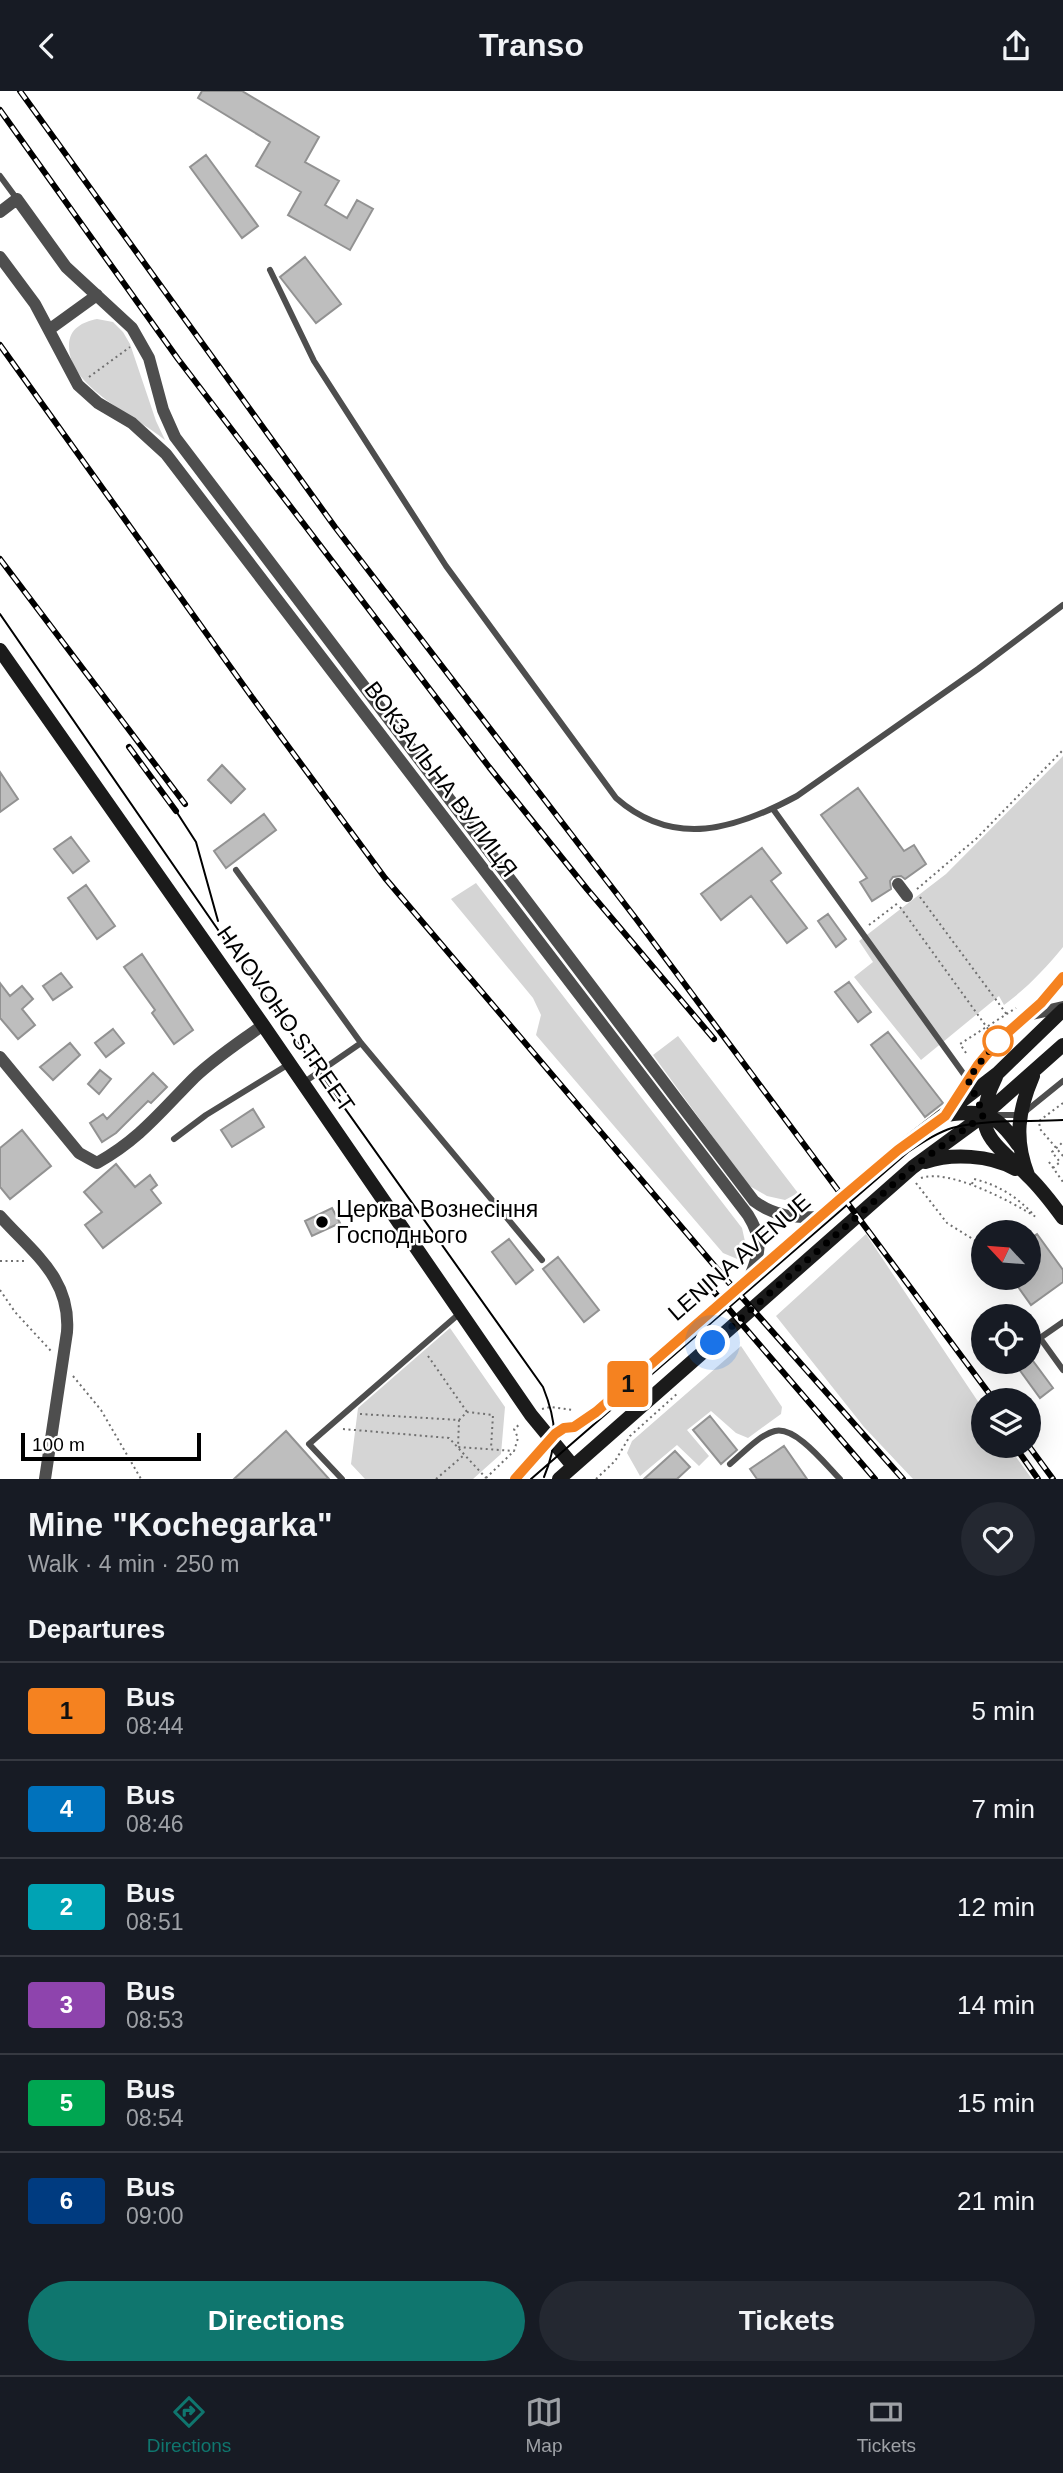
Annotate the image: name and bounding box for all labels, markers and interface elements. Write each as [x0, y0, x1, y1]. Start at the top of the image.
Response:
icon: back [28, 27, 66, 65]
text: Transo [479, 27, 584, 63]
icon: share [997, 27, 1035, 65]
street label: ВОКЗАЛЬНА ВУЛИЦЯ [359, 676, 523, 882]
street label: HAIOVOHO STREET [212, 921, 360, 1117]
unlabelled marker [983, 1026, 1013, 1056]
street label: LENINA AVENUE [663, 1188, 815, 1326]
place label: Церква Вознесіння Господнього [336, 1196, 538, 1248]
marker: Церква Вознесіння Господнього [314, 1214, 330, 1230]
north arrow [971, 1220, 1041, 1290]
map controls [971, 1220, 1041, 1458]
button: locate [971, 1304, 1041, 1374]
your location [695, 1325, 730, 1360]
line badge: 1 [605, 1361, 651, 1407]
text: 1 [621, 1370, 635, 1397]
button: layers [971, 1388, 1041, 1458]
scale bar [21, 1430, 201, 1462]
text: 100 m [32, 1434, 85, 1455]
button: heart [961, 1502, 1035, 1576]
text: Mine "Kochegarka" [28, 1506, 333, 1543]
text: Walk · 4 min · 250 m [28, 1551, 239, 1577]
text: Departures [28, 1614, 165, 1644]
text: Bus [126, 1682, 175, 1712]
text: 5 min [971, 1696, 1035, 1726]
text: 1 [60, 1697, 73, 1724]
text: 08:44 [126, 1713, 184, 1739]
text: Bus [126, 1780, 175, 1810]
text: 7 min [971, 1794, 1035, 1824]
text: 4 [60, 1795, 73, 1822]
text: 08:46 [126, 1811, 184, 1837]
text: Bus [126, 1878, 175, 1908]
text: 12 min [957, 1892, 1035, 1922]
text: 2 [60, 1893, 73, 1920]
text: 08:51 [126, 1909, 184, 1935]
text: Bus [126, 1976, 175, 2006]
text: 14 min [957, 1990, 1035, 2020]
text: 3 [60, 1991, 73, 2018]
text: 08:53 [126, 2007, 184, 2033]
text: Bus [126, 2074, 175, 2104]
text: 15 min [957, 2088, 1035, 2118]
text: 5 [60, 2089, 73, 2116]
text: 08:54 [126, 2105, 184, 2131]
text: Bus [126, 2172, 175, 2202]
text: 21 min [957, 2186, 1035, 2216]
text: 6 [60, 2187, 73, 2214]
text: 09:00 [126, 2203, 184, 2229]
button: Directions [28, 2281, 525, 2361]
button: Tickets [539, 2281, 1035, 2361]
tab: Directions [147, 2393, 231, 2457]
tab: Map [525, 2393, 563, 2457]
tab: Tickets [857, 2393, 916, 2457]

